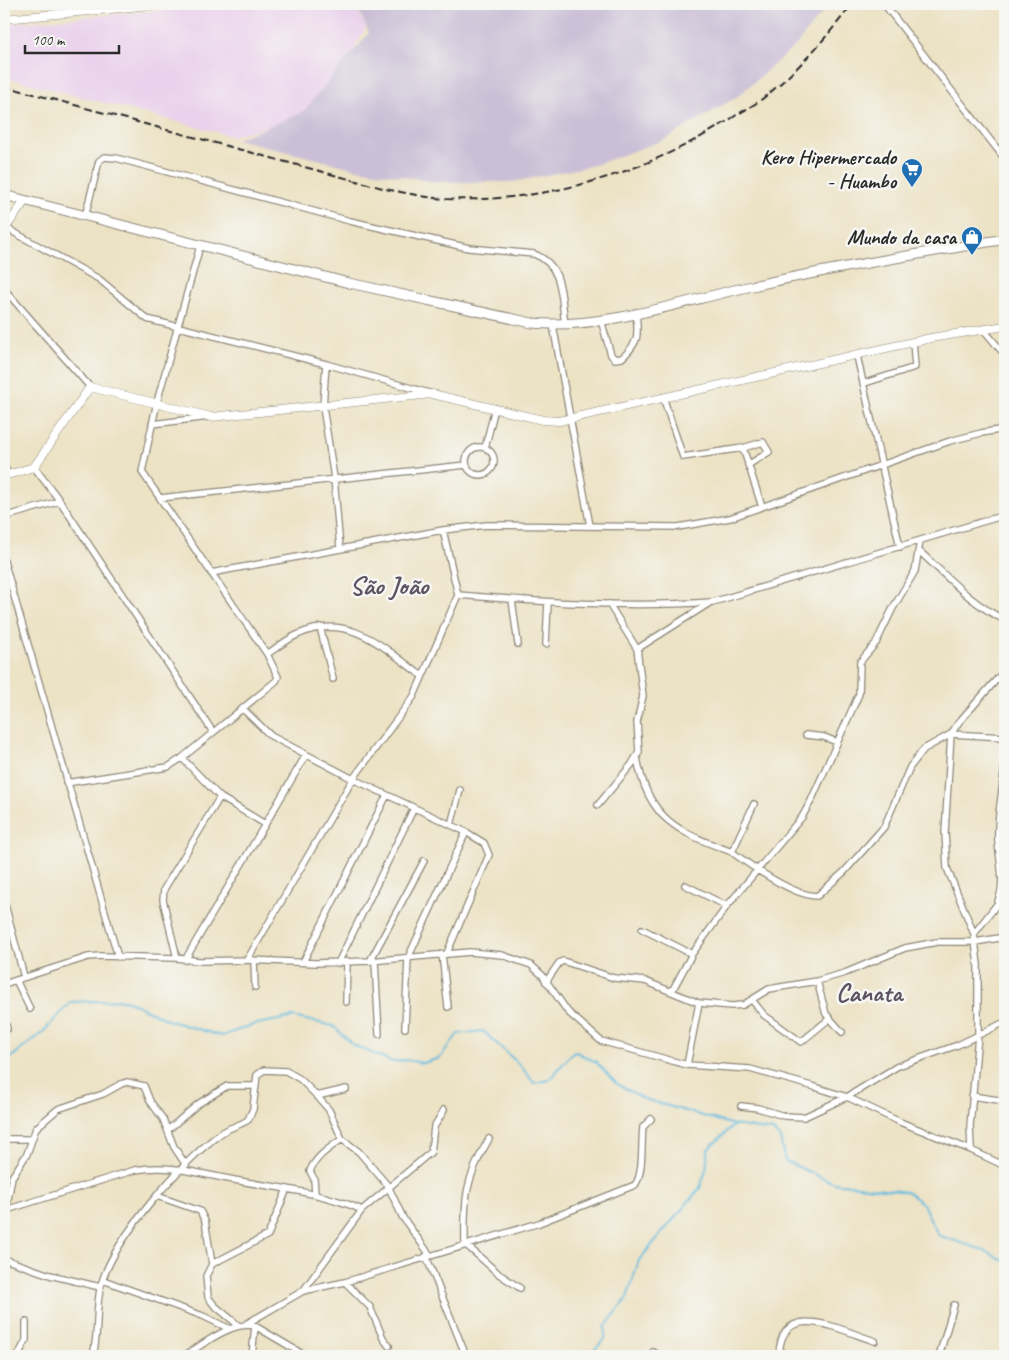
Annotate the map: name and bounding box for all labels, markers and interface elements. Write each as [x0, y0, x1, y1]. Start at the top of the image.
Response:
scale bar [25, 22, 119, 54]
text: 100 m [32, 31, 66, 50]
place label: Kero Hipermercado - Huambo [761, 144, 897, 194]
supermarket icon: Kero Hipermercado - Huambo [900, 157, 924, 188]
place label: Mundo da casa [847, 224, 957, 250]
shop icon: Mundo da casa [960, 225, 984, 256]
district label: São João [350, 569, 430, 602]
district label: Canata [836, 976, 904, 1009]

